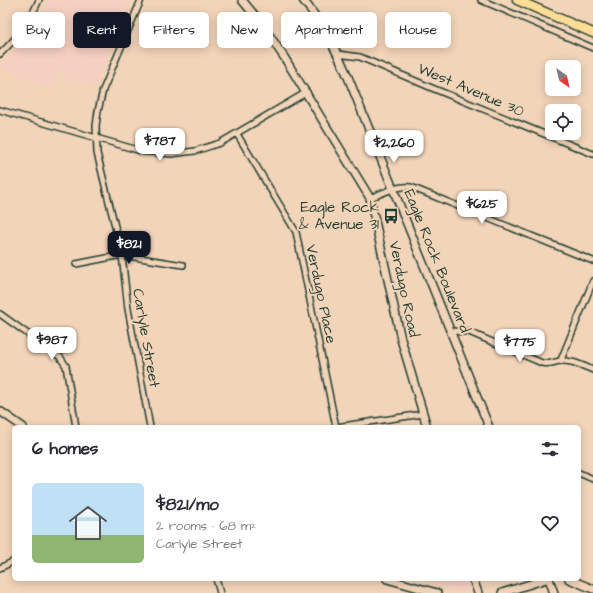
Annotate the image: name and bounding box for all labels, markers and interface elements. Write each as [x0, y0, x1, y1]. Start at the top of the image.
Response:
chip: Buy [12, 12, 65, 48]
chip: Rent [73, 12, 131, 48]
chip: Filters [139, 12, 209, 48]
chip: New [217, 12, 273, 48]
chip: Apartment [281, 12, 377, 48]
chip: House [385, 12, 451, 48]
street label: West Avenue 30 [415, 58, 528, 122]
north arrow [545, 60, 581, 96]
map controls [545, 60, 581, 140]
button: locate [545, 104, 581, 140]
pin: $787 [136, 128, 184, 162]
pin: $2,260 [361, 130, 427, 164]
text: $787 [144, 132, 176, 150]
text: $2,260 [374, 134, 414, 152]
street label: Eagle Rock Boulevard [398, 186, 476, 337]
pin: $625 [458, 191, 506, 225]
text: $625 [466, 195, 498, 213]
place label: Eagle Rock & Avenue 31 [299, 197, 379, 235]
bus stop icon: Eagle Rock & Avenue 31 [382, 207, 400, 225]
pin: $821 [105, 231, 153, 265]
text: $821 [117, 235, 141, 253]
street label: Verdugo Road [383, 239, 424, 339]
street label: Verdugo Place [299, 243, 342, 346]
street label: Carlyle Street [126, 287, 165, 389]
pin: $987 [28, 327, 76, 361]
pin: $775 [496, 329, 544, 363]
text: $987 [36, 331, 68, 349]
text: $775 [504, 333, 536, 351]
text: 6 homes [32, 437, 98, 461]
icon: filters [539, 438, 561, 460]
text: $821/mo [156, 493, 219, 517]
icon: home [64, 499, 112, 547]
icon: heart [539, 512, 561, 534]
text: 2 rooms · 68 m² [156, 517, 256, 535]
text: Carlyle Street [156, 535, 243, 553]

